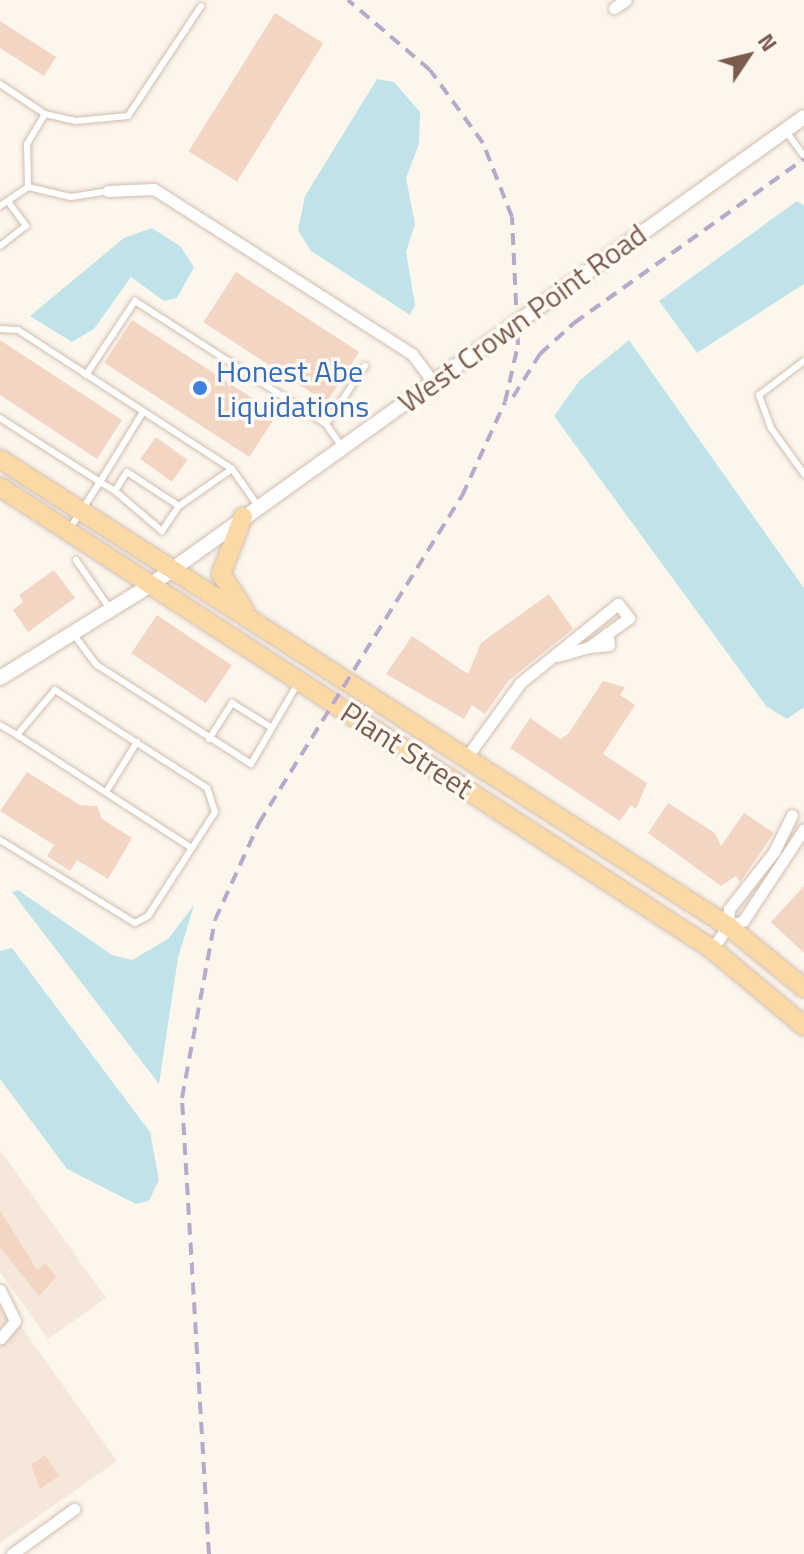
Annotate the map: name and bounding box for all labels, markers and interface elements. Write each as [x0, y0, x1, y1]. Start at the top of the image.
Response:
north arrow [708, 16, 788, 96]
text: N [749, 26, 786, 58]
street label: West Crown Point Road [391, 216, 653, 420]
place label: Honest Abe Liquidations [216, 353, 369, 424]
marker: Honest Abe Liquidations [191, 379, 209, 397]
street label: Plant Street [334, 694, 480, 806]

